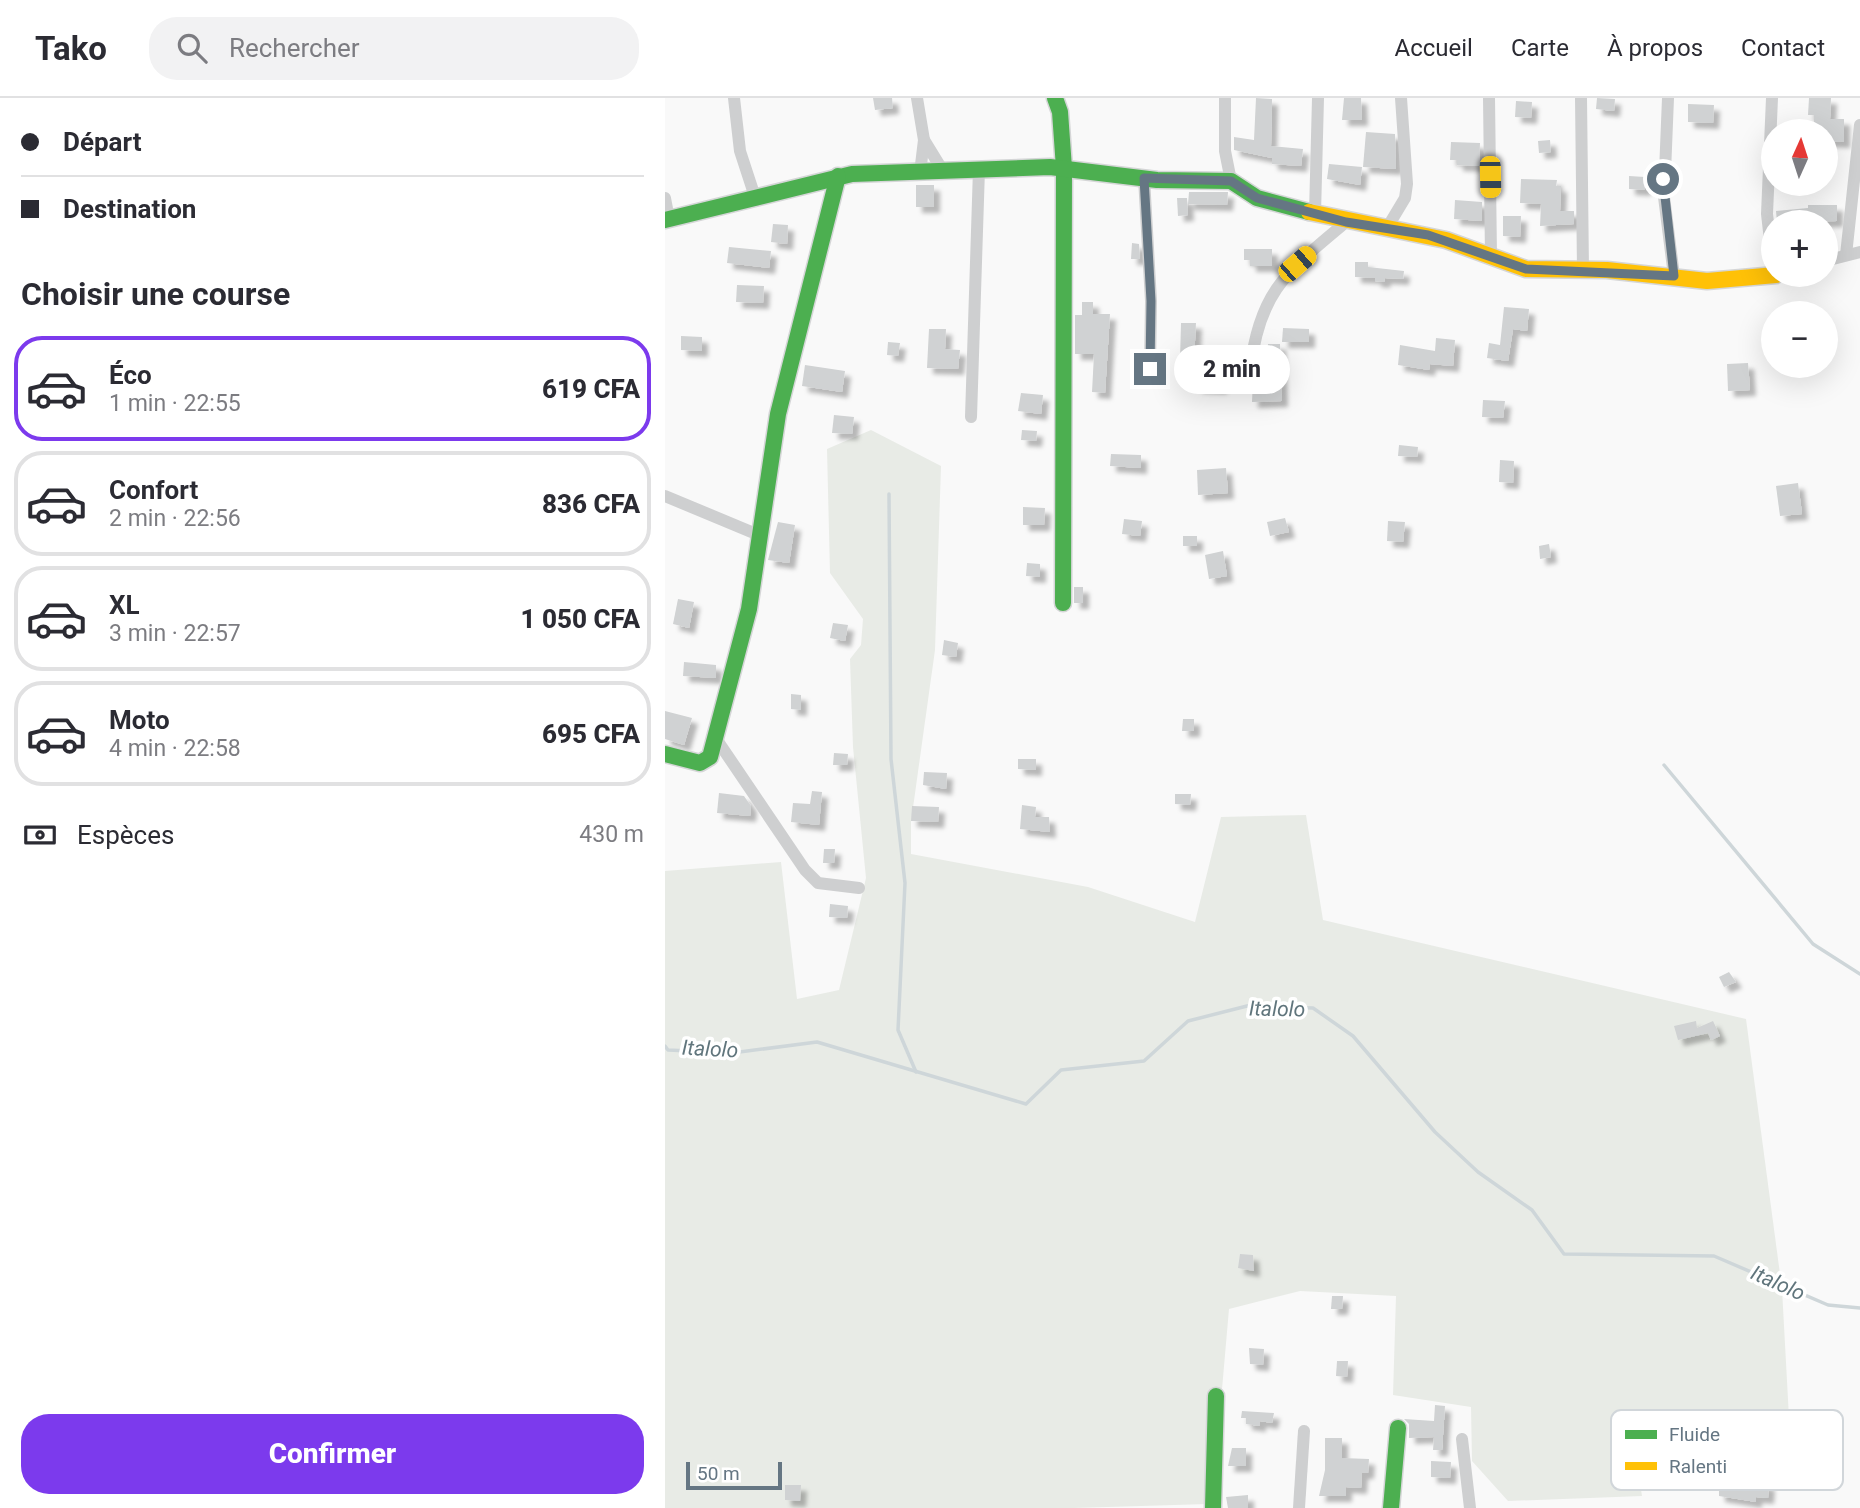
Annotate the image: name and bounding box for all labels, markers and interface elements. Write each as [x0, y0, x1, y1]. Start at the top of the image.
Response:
search box [149, 17, 639, 80]
text: Tako [35, 29, 107, 68]
icon: search [173, 29, 211, 67]
text: Rechercher [229, 33, 360, 63]
text: Accueil [1394, 34, 1473, 62]
text: Carte [1511, 34, 1569, 62]
text: À propos [1607, 34, 1703, 62]
text: Contact [1741, 34, 1825, 62]
north arrow [1761, 119, 1837, 196]
map controls [1761, 119, 1838, 378]
text: Départ [63, 127, 141, 157]
car [1480, 156, 1501, 198]
route start [1647, 163, 1679, 195]
text: Destination [63, 194, 196, 224]
button: + [1761, 210, 1838, 287]
car [1275, 242, 1320, 286]
text: Choisir une course [21, 275, 290, 313]
button: − [1761, 301, 1838, 378]
callout: 2 min [1175, 344, 1290, 394]
route end [1134, 353, 1166, 385]
text: 2 min [1203, 356, 1261, 383]
icon: car [25, 357, 88, 420]
text: Éco [109, 360, 152, 390]
text: 619 CFA [542, 374, 640, 404]
text: 1 min · 22:55 [109, 390, 241, 417]
icon: car [25, 472, 88, 535]
text: Confort [109, 475, 198, 505]
text: 836 CFA [542, 489, 640, 519]
text: 2 min · 22:56 [109, 505, 241, 532]
icon: car [25, 587, 88, 650]
text: XL [109, 590, 140, 620]
text: 1 050 CFA [521, 604, 640, 634]
text: 3 min · 22:57 [109, 620, 241, 647]
icon: car [25, 702, 88, 765]
text: Moto [109, 705, 170, 735]
text: 695 CFA [542, 719, 640, 749]
text: 4 min · 22:58 [109, 735, 241, 762]
icon: cash [21, 816, 59, 854]
text: Espèces [77, 820, 174, 850]
text: 430 m [579, 821, 644, 848]
water label: Italolo [1249, 997, 1305, 1021]
water label: Italolo [681, 1036, 739, 1062]
water label: Italolo [1747, 1261, 1809, 1305]
legend [1611, 1410, 1843, 1490]
button: Confirmer [21, 1414, 644, 1494]
text: Fluide [1669, 1423, 1720, 1446]
text: Ralenti [1669, 1455, 1727, 1478]
scale bar [686, 1459, 782, 1491]
text: 50 m [697, 1462, 740, 1485]

